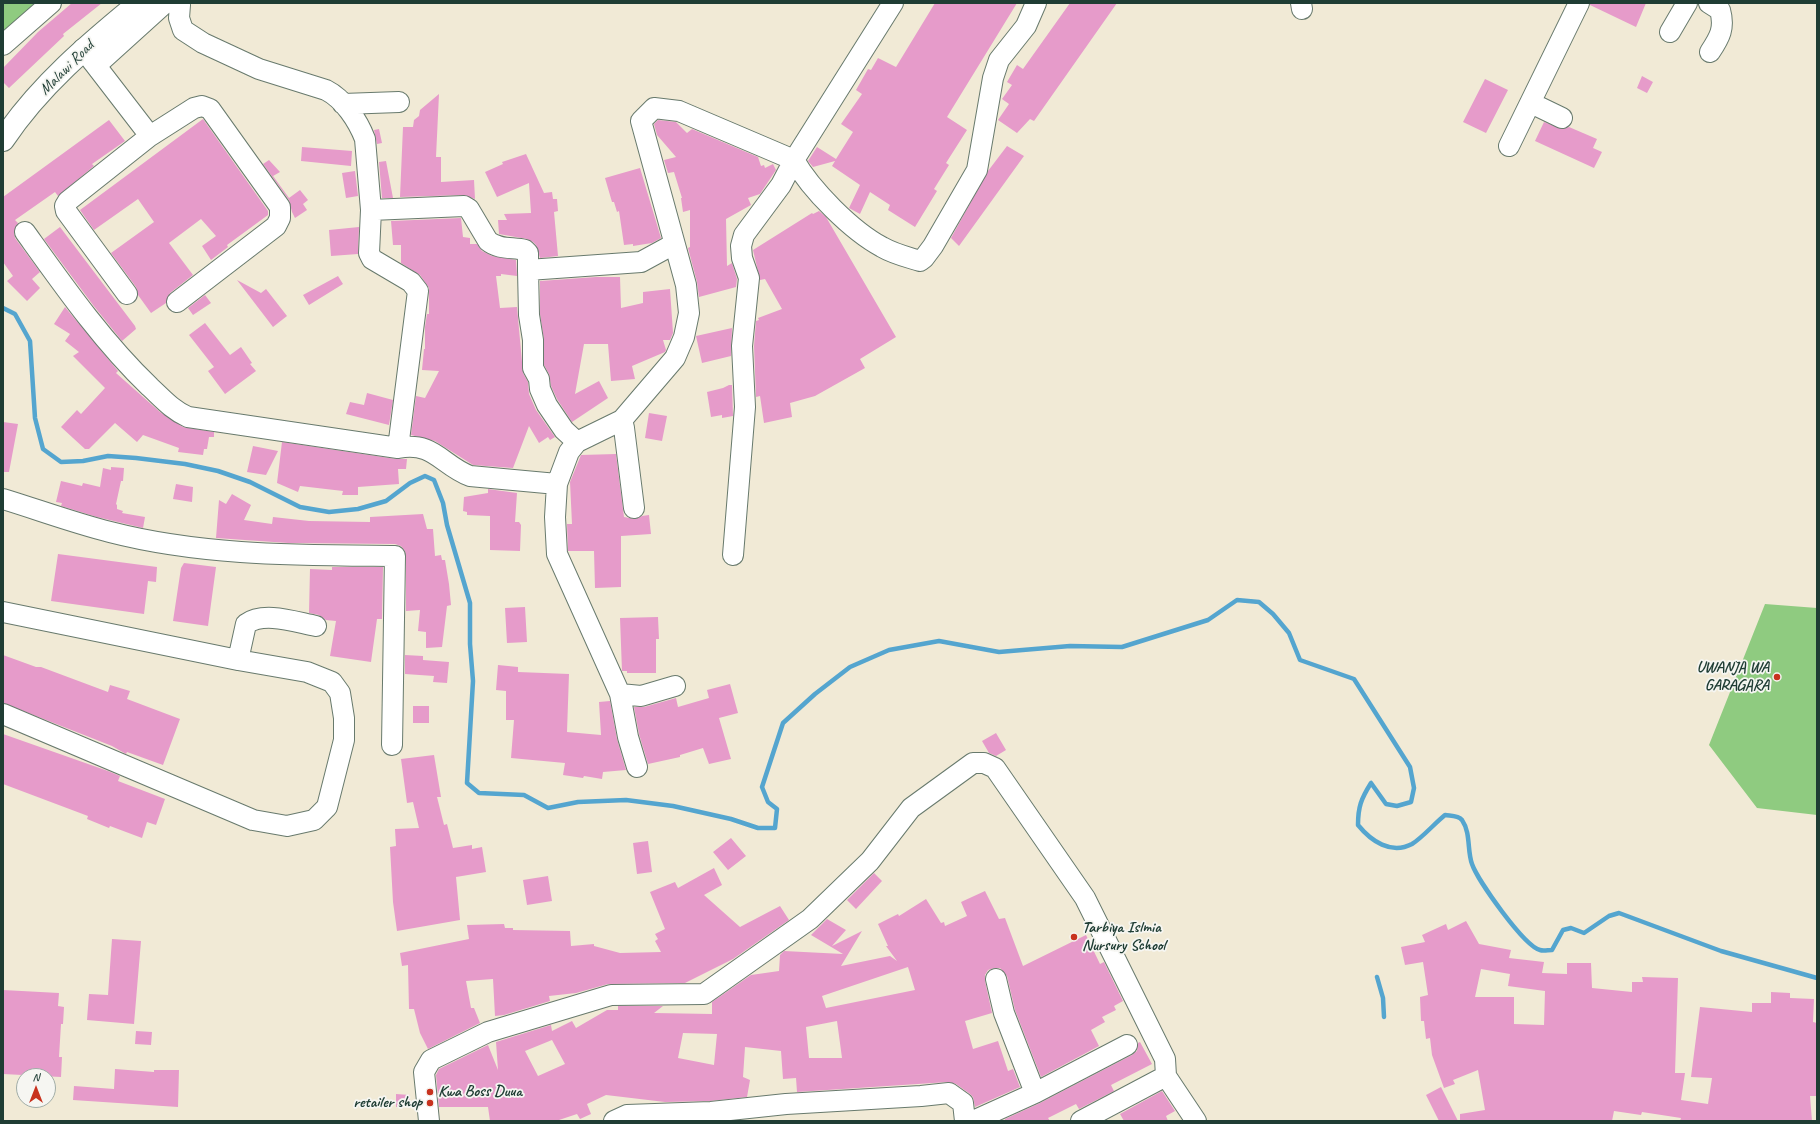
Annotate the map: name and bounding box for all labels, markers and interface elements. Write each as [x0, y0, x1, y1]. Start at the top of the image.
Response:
street label: Malawi Road [36, 37, 98, 99]
place label: UWANJA WA GARAGARA [1697, 658, 1769, 696]
marker: UWANJA WA GARAGARA [1772, 672, 1782, 682]
place label: Tarbiya Islmia Nursury School [1082, 918, 1165, 956]
marker: Tarbiya Islmia Nursury School [1069, 932, 1079, 942]
north arrow [16, 1068, 56, 1108]
text: N [33, 1070, 39, 1084]
place label: Kwa Boss Duua [438, 1082, 522, 1102]
marker: Kwa Boss Duua [425, 1087, 435, 1097]
place label: retailer shop [353, 1093, 422, 1113]
marker: retailer shop [425, 1098, 435, 1108]

